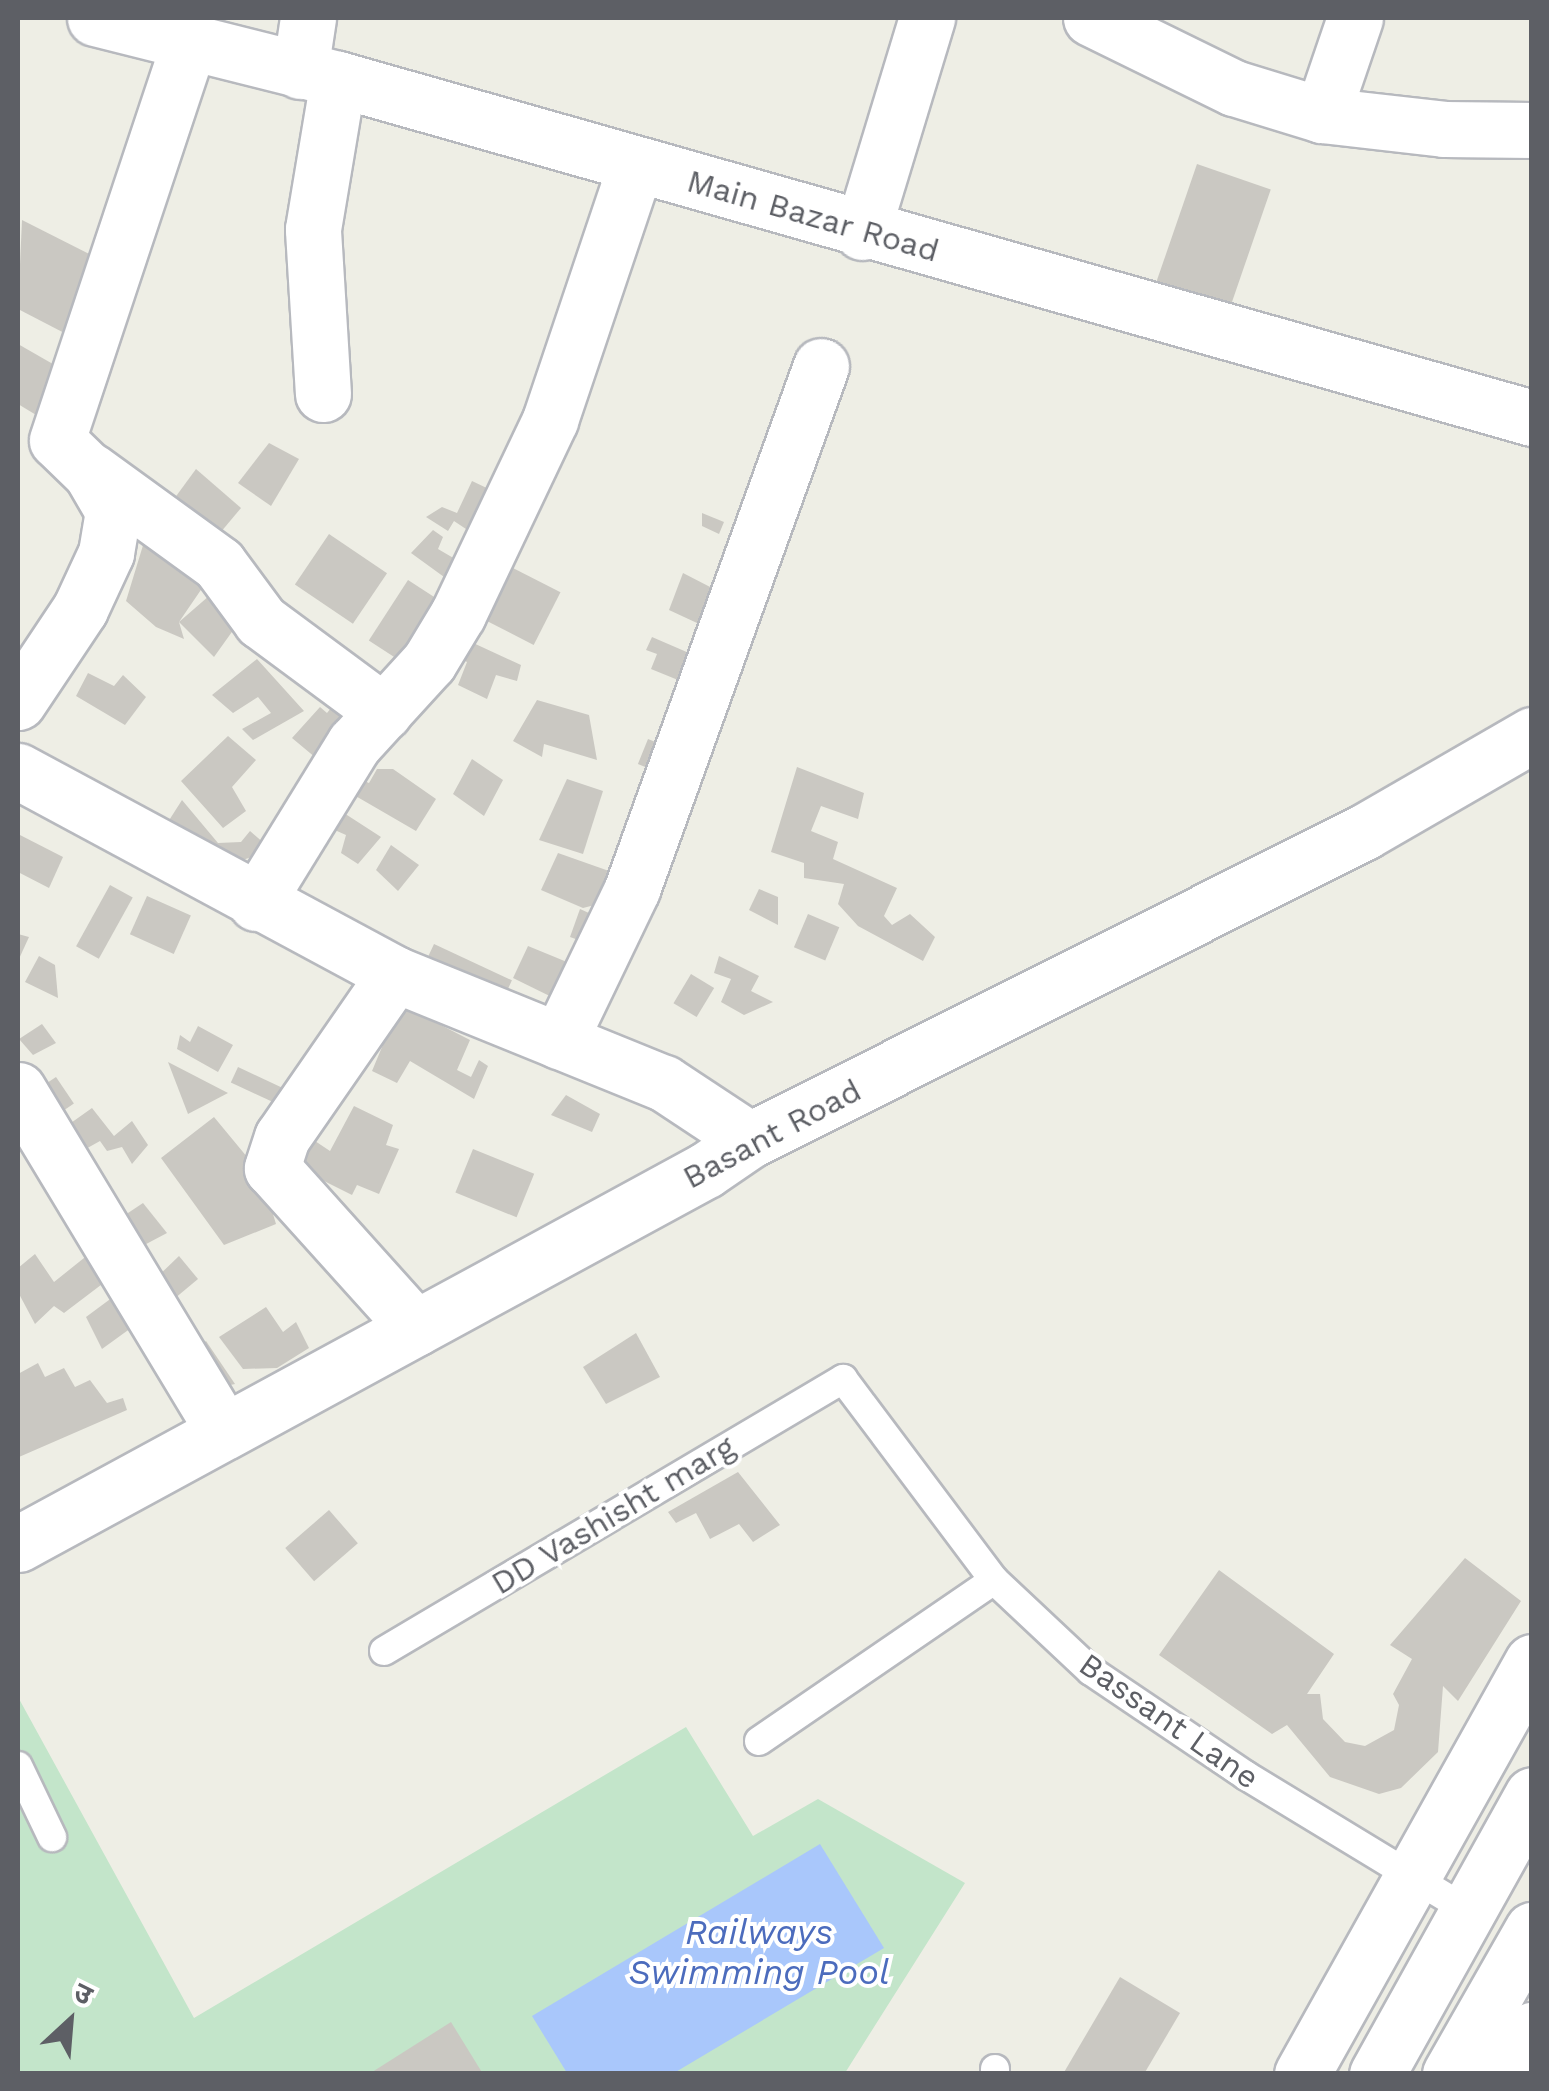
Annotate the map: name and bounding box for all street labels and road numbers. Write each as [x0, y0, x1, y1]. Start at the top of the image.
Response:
street label: Main Bazar Road [682, 162, 944, 270]
street label: Basant Road [676, 1071, 868, 1197]
street label: DD Vashisht marg [484, 1427, 742, 1603]
street label: Bassant Lane [1072, 1645, 1266, 1797]

